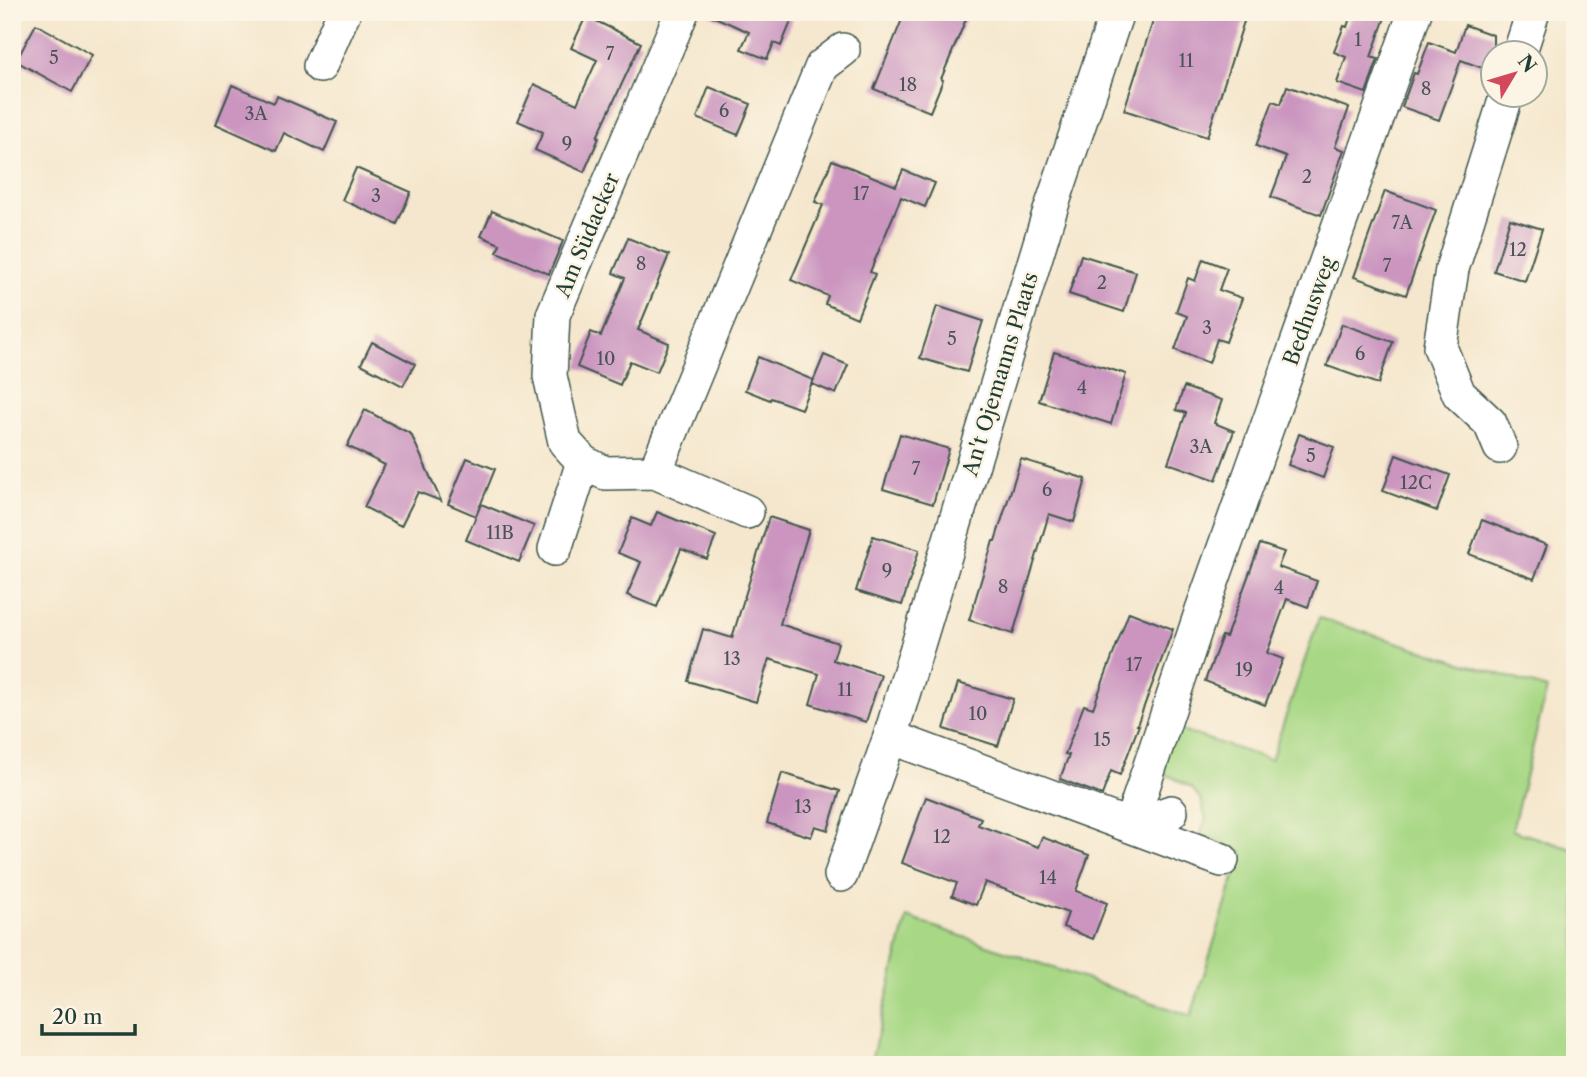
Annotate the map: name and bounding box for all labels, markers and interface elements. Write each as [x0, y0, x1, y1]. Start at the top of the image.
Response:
house number: 1 [1354, 29, 1362, 51]
north arrow [1478, 38, 1548, 108]
house number: 7 [606, 43, 615, 65]
house number: 5 [49, 47, 59, 69]
house number: 11 [1178, 50, 1194, 72]
text: N [1513, 50, 1541, 77]
house number: 18 [899, 74, 917, 96]
house number: 8 [1421, 78, 1431, 100]
house number: 6 [719, 100, 729, 122]
house number: 3A [244, 103, 268, 125]
house number: 9 [562, 133, 572, 155]
house number: 2 [1302, 166, 1312, 188]
street label: Am Südacker [549, 169, 624, 302]
house number: 17 [853, 183, 869, 205]
house number: 3 [371, 185, 381, 207]
house number: 7A [1391, 212, 1413, 234]
house number: 12 [1509, 239, 1527, 261]
street label: Bedhusweg [1278, 252, 1341, 369]
house number: 8 [636, 253, 646, 275]
house number: 7 [1383, 255, 1392, 277]
street label: An't Ojemanns Plaats [957, 269, 1043, 480]
house number: 2 [1097, 272, 1107, 294]
house number: 3 [1202, 317, 1212, 339]
house number: 5 [947, 328, 957, 350]
house number: 6 [1355, 343, 1365, 365]
house number: 10 [597, 348, 615, 370]
house number: 4 [1077, 377, 1087, 399]
house number: 3A [1189, 436, 1213, 458]
house number: 5 [1306, 445, 1316, 467]
house number: 7 [912, 458, 921, 480]
house number: 12C [1400, 472, 1432, 494]
house number: 6 [1042, 479, 1052, 501]
house number: 11B [486, 522, 514, 544]
house number: 9 [882, 560, 892, 582]
house number: 8 [998, 576, 1008, 598]
house number: 4 [1274, 577, 1284, 599]
house number: 13 [723, 648, 741, 670]
house number: 17 [1126, 654, 1142, 676]
house number: 19 [1235, 659, 1253, 681]
house number: 11 [837, 679, 853, 701]
house number: 10 [969, 703, 987, 725]
house number: 15 [1093, 729, 1111, 751]
house number: 13 [794, 796, 812, 818]
house number: 12 [933, 826, 951, 848]
house number: 14 [1039, 867, 1057, 889]
scale bar [42, 993, 135, 1037]
text: 20 m [52, 1004, 103, 1029]

